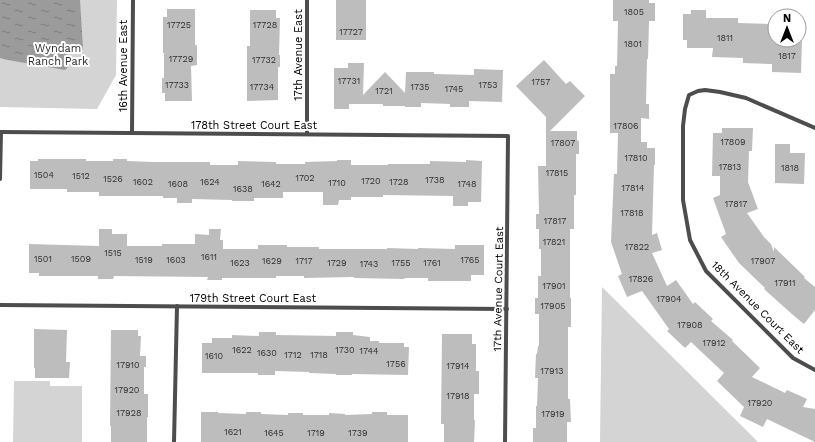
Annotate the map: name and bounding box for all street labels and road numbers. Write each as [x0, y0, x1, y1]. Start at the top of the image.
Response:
street label: 17th Avenue East [292, 9, 305, 101]
street label: 16th Avenue East [117, 20, 130, 112]
street label: 178th Street Court East [191, 119, 317, 132]
street label: 17th Avenue Court East [491, 226, 506, 352]
street label: 18th Avenue Court East [709, 258, 807, 357]
street label: 179th Street Court East [190, 292, 317, 305]

